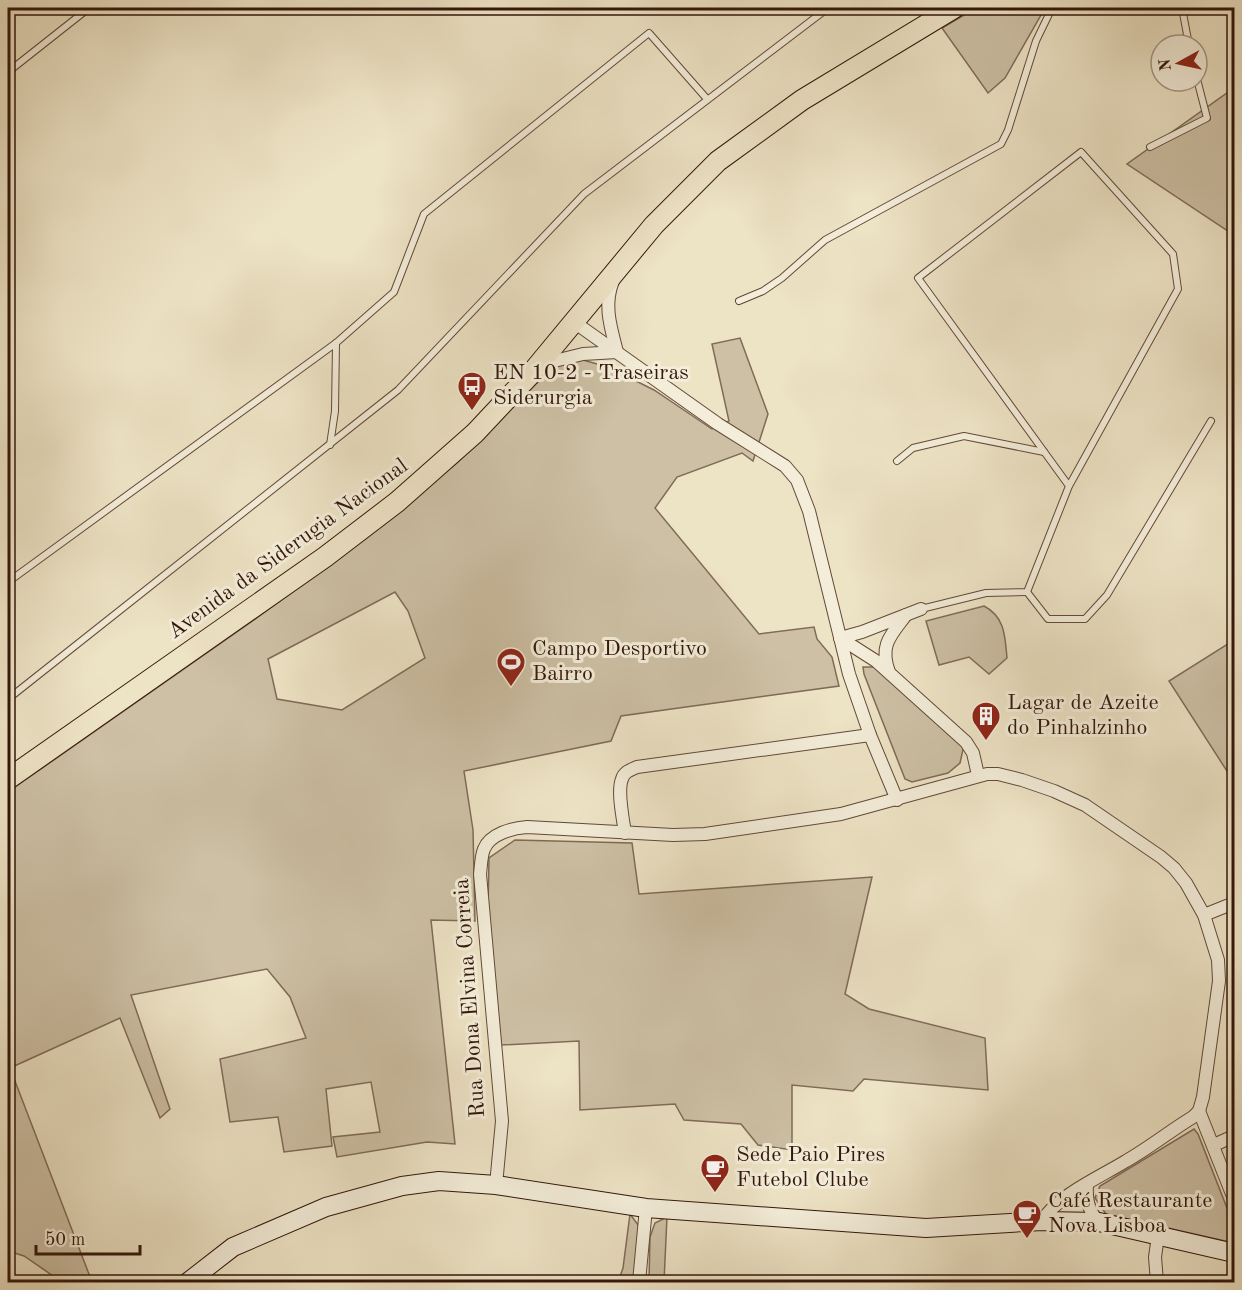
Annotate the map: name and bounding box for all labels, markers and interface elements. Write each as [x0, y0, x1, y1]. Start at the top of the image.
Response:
north arrow [1149, 33, 1209, 93]
text: N [1157, 57, 1175, 72]
place label: EN 10-2 - Traseiras Siderurgia [493, 362, 689, 409]
bus stop icon: EN 10-2 - Traseiras Siderurgia [456, 370, 488, 412]
street label: Avenida da Siderugia Nacional [164, 455, 412, 643]
place label: Campo Desportivo Bairro [532, 638, 707, 685]
sports icon: Campo Desportivo Bairro [495, 646, 527, 688]
place label: Lagar de Azeite do Pinhalzinho [1007, 692, 1159, 739]
building icon: Lagar de Azeite do Pinhalzinho [970, 700, 1002, 742]
street label: Rua Dona Elvina Correia [451, 878, 489, 1118]
place label: Sede Paio Pires Futebol Clube [736, 1144, 885, 1191]
cafe icon: Sede Paio Pires Futebol Clube [699, 1152, 731, 1194]
place label: Café Restaurante Nova Lisboa [1048, 1190, 1212, 1237]
cafe icon: Café Restaurante Nova Lisboa [1011, 1198, 1043, 1240]
scale bar [36, 1218, 140, 1256]
text: 50 m [45, 1231, 85, 1249]

